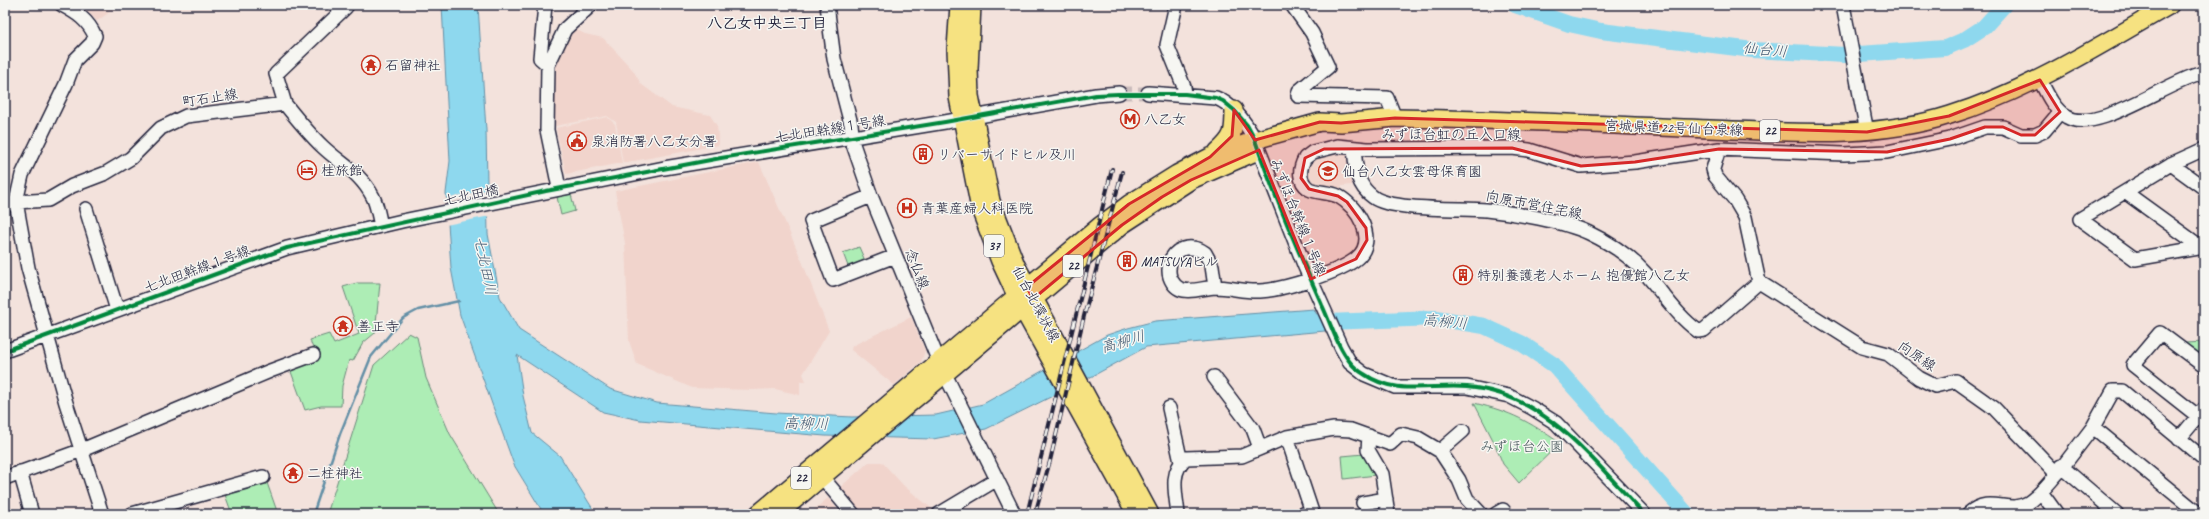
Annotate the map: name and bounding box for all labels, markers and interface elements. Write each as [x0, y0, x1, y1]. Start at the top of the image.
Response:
district label: 八乙女中央三丁目 [707, 14, 827, 33]
water label: 仙台川 [1742, 39, 1788, 61]
temple icon: 石留神社 [360, 54, 382, 76]
place label: 石留神社 [385, 57, 441, 74]
street label: 町石止線 [181, 85, 239, 111]
metro station icon: 八乙女 [1119, 108, 1141, 130]
place label: 八乙女 [1144, 111, 1186, 128]
street label: 七北田幹線１号線 [773, 112, 887, 146]
street label: 宮城県道22号仙台泉線 [1604, 117, 1744, 139]
road number: 22 [1760, 120, 1780, 142]
street label: みずほ台虹の丘入口線 [1381, 126, 1521, 143]
public building icon: 泉消防署八乙女分署 [566, 130, 588, 152]
place label: 泉消防署八乙女分署 [591, 133, 717, 150]
building icon: リバーサイドヒル及川 [912, 143, 934, 165]
place label: リバーサイドヒル及川 [937, 146, 1076, 163]
street label: みずほ台幹線１号線 [1267, 156, 1329, 278]
hotel icon: 桂旅館 [296, 159, 318, 181]
school or university icon: 仙台八乙女雲母保育園 [1317, 160, 1339, 182]
place label: 桂旅館 [321, 162, 363, 179]
place label: 仙台八乙女雲母保育園 [1342, 163, 1482, 180]
street label: 七北田橋 [442, 181, 500, 209]
street label: 向原市営住宅線 [1484, 187, 1584, 223]
hospital icon: 青葉産婦人科医院 [896, 197, 918, 219]
place label: 青葉産婦人科医院 [921, 200, 1033, 217]
water label: 七北田川 [469, 235, 501, 297]
road number: 37 [984, 235, 1004, 257]
street label: 七北田幹線１号線 [141, 242, 253, 296]
street label: 念仏線 [901, 246, 933, 292]
building icon: MATSUYAビル [1116, 250, 1138, 272]
place label: MATSUYAビル [1141, 253, 1219, 270]
road number: 22 [1063, 255, 1083, 277]
street label: 仙台北環状線 [1009, 263, 1063, 345]
building icon: 特別養護老人ホーム 抱優館八乙女 [1452, 264, 1474, 286]
place label: 特別養護老人ホーム 抱優館八乙女 [1477, 267, 1690, 284]
water label: 高柳川 [1422, 311, 1468, 333]
temple icon: 善正寺 [332, 315, 354, 337]
place label: 善正寺 [357, 318, 399, 335]
water label: 高柳川 [1099, 327, 1147, 357]
street label: 向原線 [1895, 337, 1939, 375]
water label: 高柳川 [783, 414, 829, 434]
park label: みずほ台公園 [1480, 438, 1564, 455]
temple icon: 二柱神社 [282, 462, 304, 484]
place label: 二柱神社 [307, 465, 363, 482]
road number: 22 [791, 467, 811, 489]

